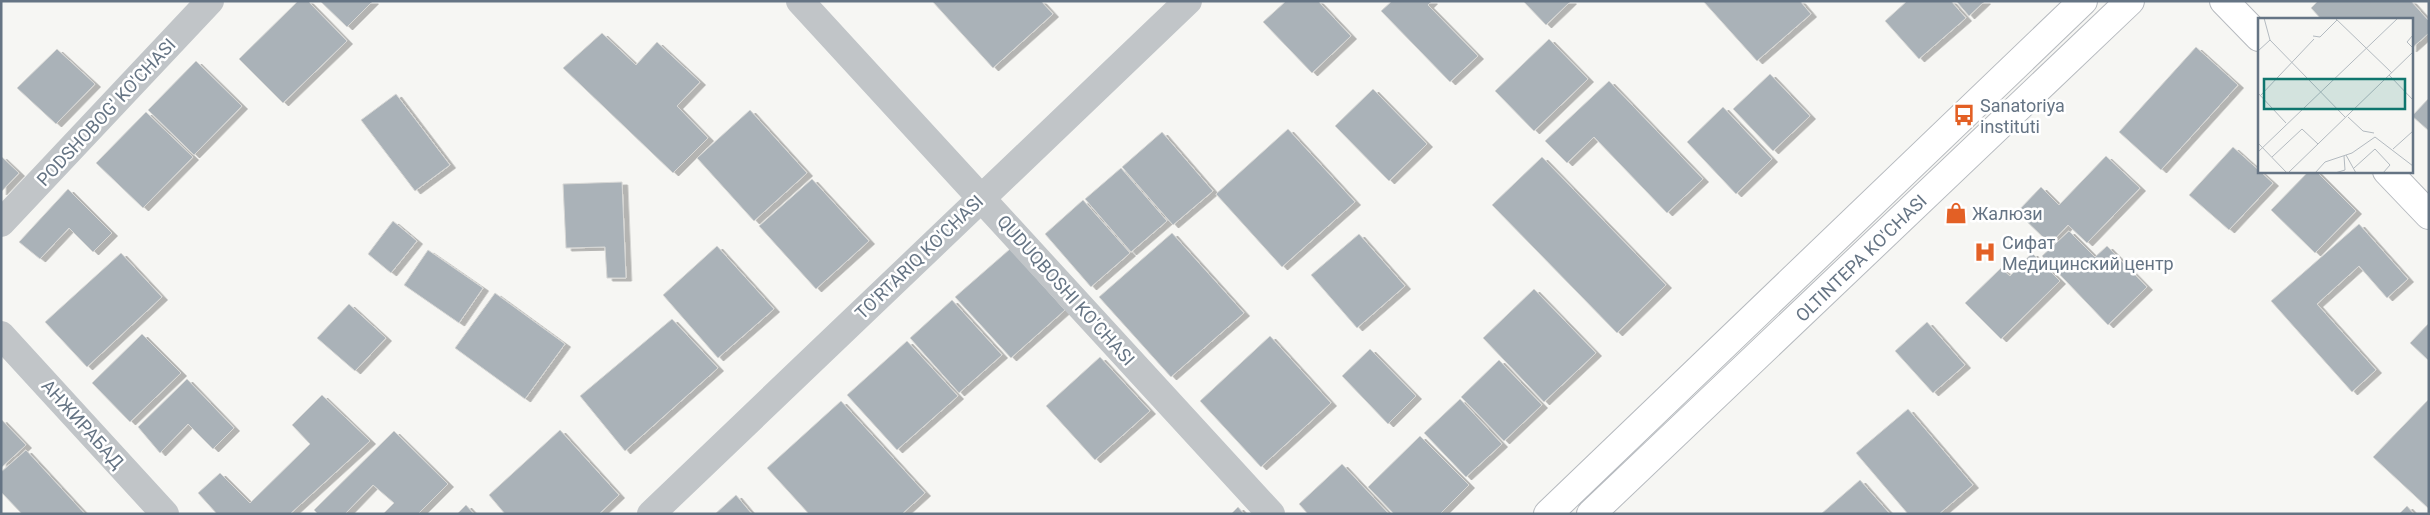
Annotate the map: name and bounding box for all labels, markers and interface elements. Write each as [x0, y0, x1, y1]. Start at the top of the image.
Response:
inset map [2258, 18, 2412, 172]
street label: PODSHOBOG' KO'CHASI [32, 34, 180, 190]
place label: Sanatoriya instituti [1980, 95, 2065, 137]
bus stop icon: Sanatoriya instituti [1951, 102, 1977, 128]
street label: OLTINTEPA KO'CHASI [1791, 190, 1931, 326]
street label: TO'RTARIQ KO'CHASI [851, 191, 987, 323]
shop icon: Жалюзи [1943, 200, 1969, 226]
place label: Жалюзи [1972, 203, 2043, 224]
street label: QUDUQBOSHI KO'CHASI [993, 211, 1139, 369]
place label: Сифат Медицинский центр [2002, 232, 2174, 274]
hospital icon: Сифат Медицинский центр [1972, 239, 1998, 265]
street label: АНЖИРАБАД [38, 375, 129, 473]

